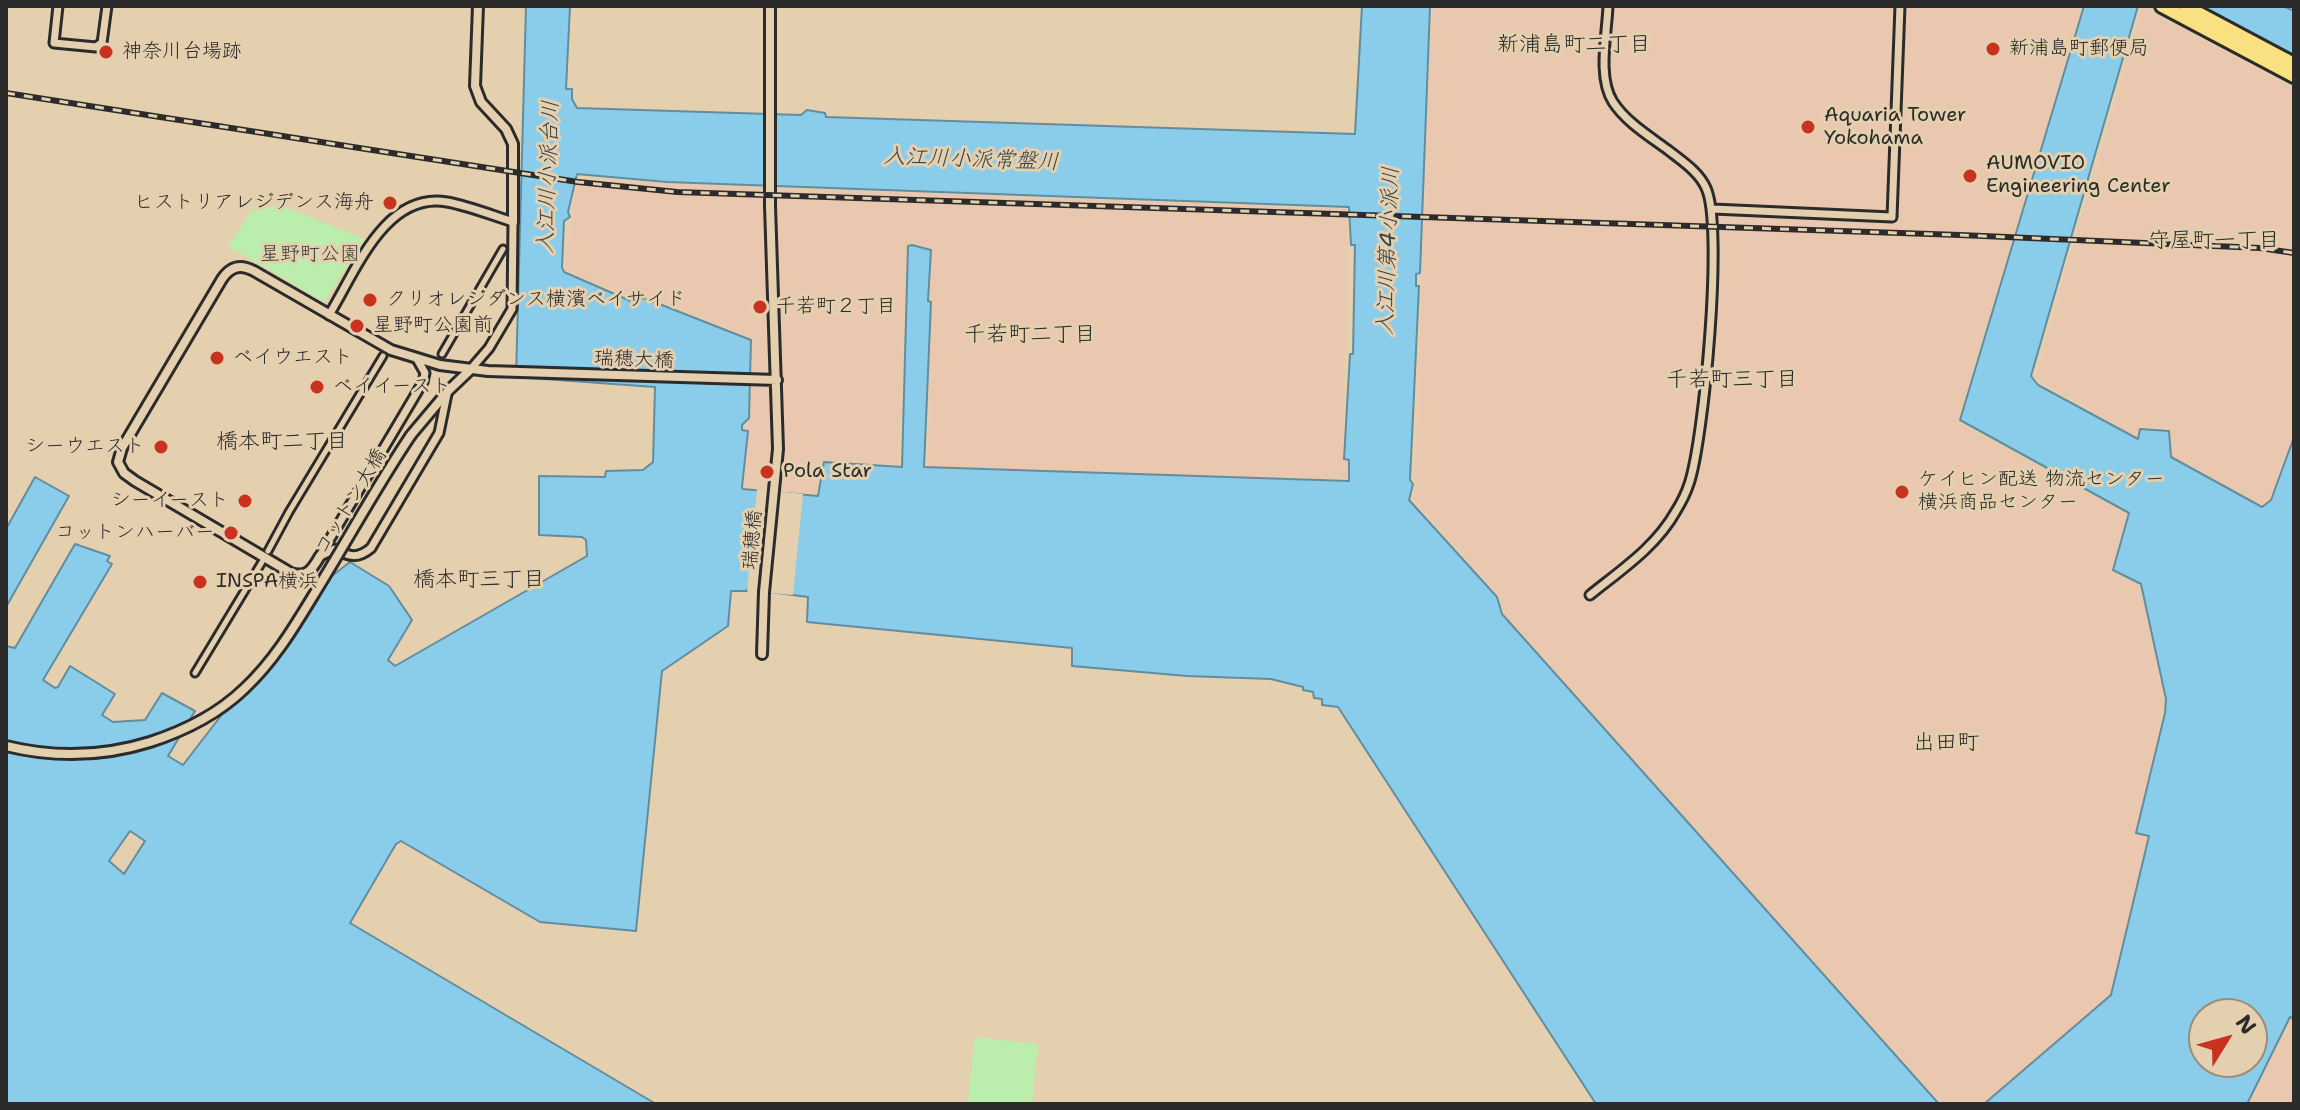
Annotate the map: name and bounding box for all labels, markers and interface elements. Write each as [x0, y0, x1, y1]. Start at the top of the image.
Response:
district label: 新浦島町二丁目 [1497, 32, 1651, 58]
place label: 新浦島町郵便局 [2009, 37, 2149, 61]
place label: 神奈川台場跡 [122, 40, 242, 64]
marker: 新浦島町郵便局 [1984, 40, 2002, 58]
marker: 神奈川台場跡 [97, 43, 115, 61]
water label: 入江川小派台川 [533, 100, 565, 254]
place label: Aquaria Tower Yokohama [1824, 104, 1967, 151]
marker: Aquaria Tower Yokohama [1799, 118, 1817, 136]
water label: 入江川小派常盤川 [883, 144, 1059, 176]
place label: AUMOVIO Engineering Center [1986, 152, 2171, 199]
water label: 入江川第4小派川 [1373, 166, 1405, 336]
marker: AUMOVIO Engineering Center [1961, 167, 1979, 185]
place label: ヒストリアレジデンス海舟 [134, 191, 374, 215]
marker: ヒストリアレジデンス海舟 [381, 194, 399, 212]
district label: 守屋町一丁目 [2148, 228, 2280, 254]
park label: 星野町公園 [260, 243, 360, 267]
place label: クリオレジダンス横濱ベイサイド [386, 288, 686, 312]
marker: クリオレジダンス横濱ベイサイド [361, 291, 379, 309]
place label: 千若町２丁目 [776, 295, 896, 319]
marker: 千若町２丁目 [751, 298, 769, 316]
place label: 星野町公園前 [373, 314, 493, 338]
marker: 星野町公園前 [348, 317, 366, 335]
district label: 千若町二丁目 [964, 322, 1096, 348]
place label: ベイウエスト [233, 346, 353, 370]
street label: 瑞穂大橋 [594, 347, 674, 373]
marker: ベイウエスト [208, 349, 226, 367]
district label: 千若町三丁目 [1666, 367, 1798, 393]
place label: ベイイースト [333, 375, 451, 399]
marker: ベイイースト [308, 378, 326, 396]
district label: 橋本町二丁目 [216, 429, 348, 455]
place label: シーウエスト [25, 435, 145, 459]
marker: シーウエスト [152, 438, 170, 456]
street label: コットン大橋 [310, 444, 392, 560]
place label: Pola Star [783, 460, 872, 484]
marker: Pola Star [758, 463, 776, 481]
place label: ケイヒン配送 物流センター 横浜商品センター [1918, 468, 2165, 515]
marker: ケイヒン配送 物流センター 横浜商品センター [1893, 483, 1911, 501]
place label: シーイースト [111, 489, 229, 513]
marker: シーイースト [236, 492, 254, 510]
street label: 瑞穂橋 [738, 509, 768, 571]
place label: コットンハーバー [55, 521, 215, 545]
marker: コットンハーバー [222, 524, 240, 542]
district label: 橋本町三丁目 [413, 567, 545, 593]
place label: INSPA横浜 [216, 570, 318, 594]
marker: INSPA横浜 [191, 573, 209, 591]
district label: 出田町 [1913, 730, 1979, 756]
north arrow [2188, 998, 2268, 1078]
text: N [2229, 1009, 2263, 1040]

